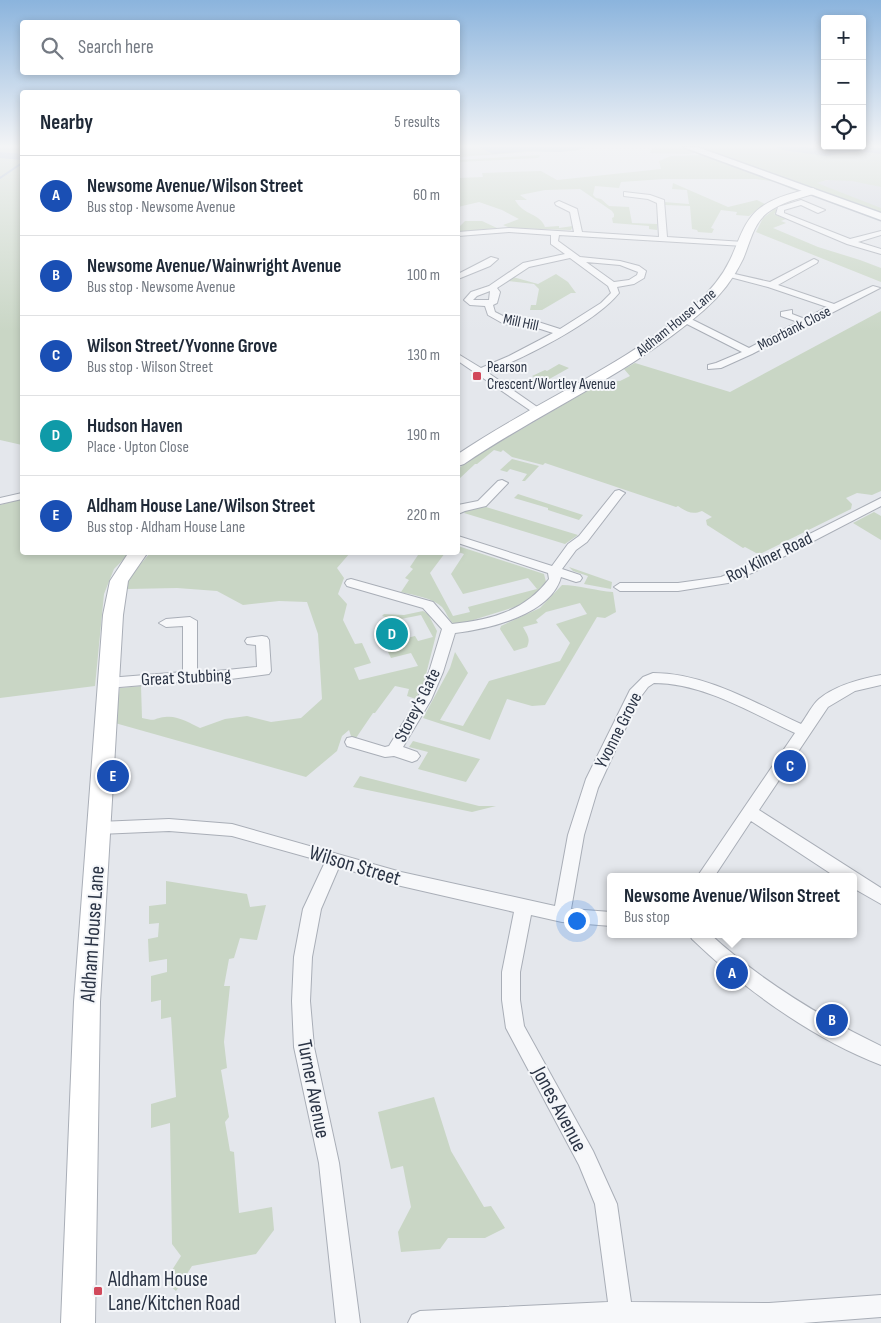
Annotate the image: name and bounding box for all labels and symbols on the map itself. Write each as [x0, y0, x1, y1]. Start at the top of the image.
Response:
street label: Aldham House Lane [632, 284, 720, 361]
street label: Moorbank Close [754, 302, 834, 355]
street label: Mill Hill [501, 309, 540, 335]
place label: Pearson Crescent/Wortley Avenue [487, 358, 616, 394]
marker: Pearson Crescent/Wortley Avenue [471, 370, 483, 382]
street label: Roy Kilner Road [723, 528, 816, 587]
pin: D [376, 615, 408, 653]
street label: Great Stubbing [140, 665, 232, 690]
street label: Storey's Gate [390, 665, 445, 746]
street label: Yvonne Grove [590, 689, 646, 772]
pin: C [774, 747, 806, 785]
pin: E [97, 757, 129, 795]
street label: Wilson Street [306, 840, 404, 891]
street label: Aldham House Lane [75, 865, 110, 1004]
your location [564, 908, 590, 934]
pin: A [716, 954, 748, 992]
pin: B [816, 1001, 848, 1039]
street label: Turner Avenue [292, 1038, 335, 1141]
street label: Jones Avenue [526, 1062, 592, 1156]
place label: Aldham House Lane/Kitchen Road [107, 1267, 240, 1316]
marker: Aldham House Lane/Kitchen Road [92, 1285, 104, 1297]

